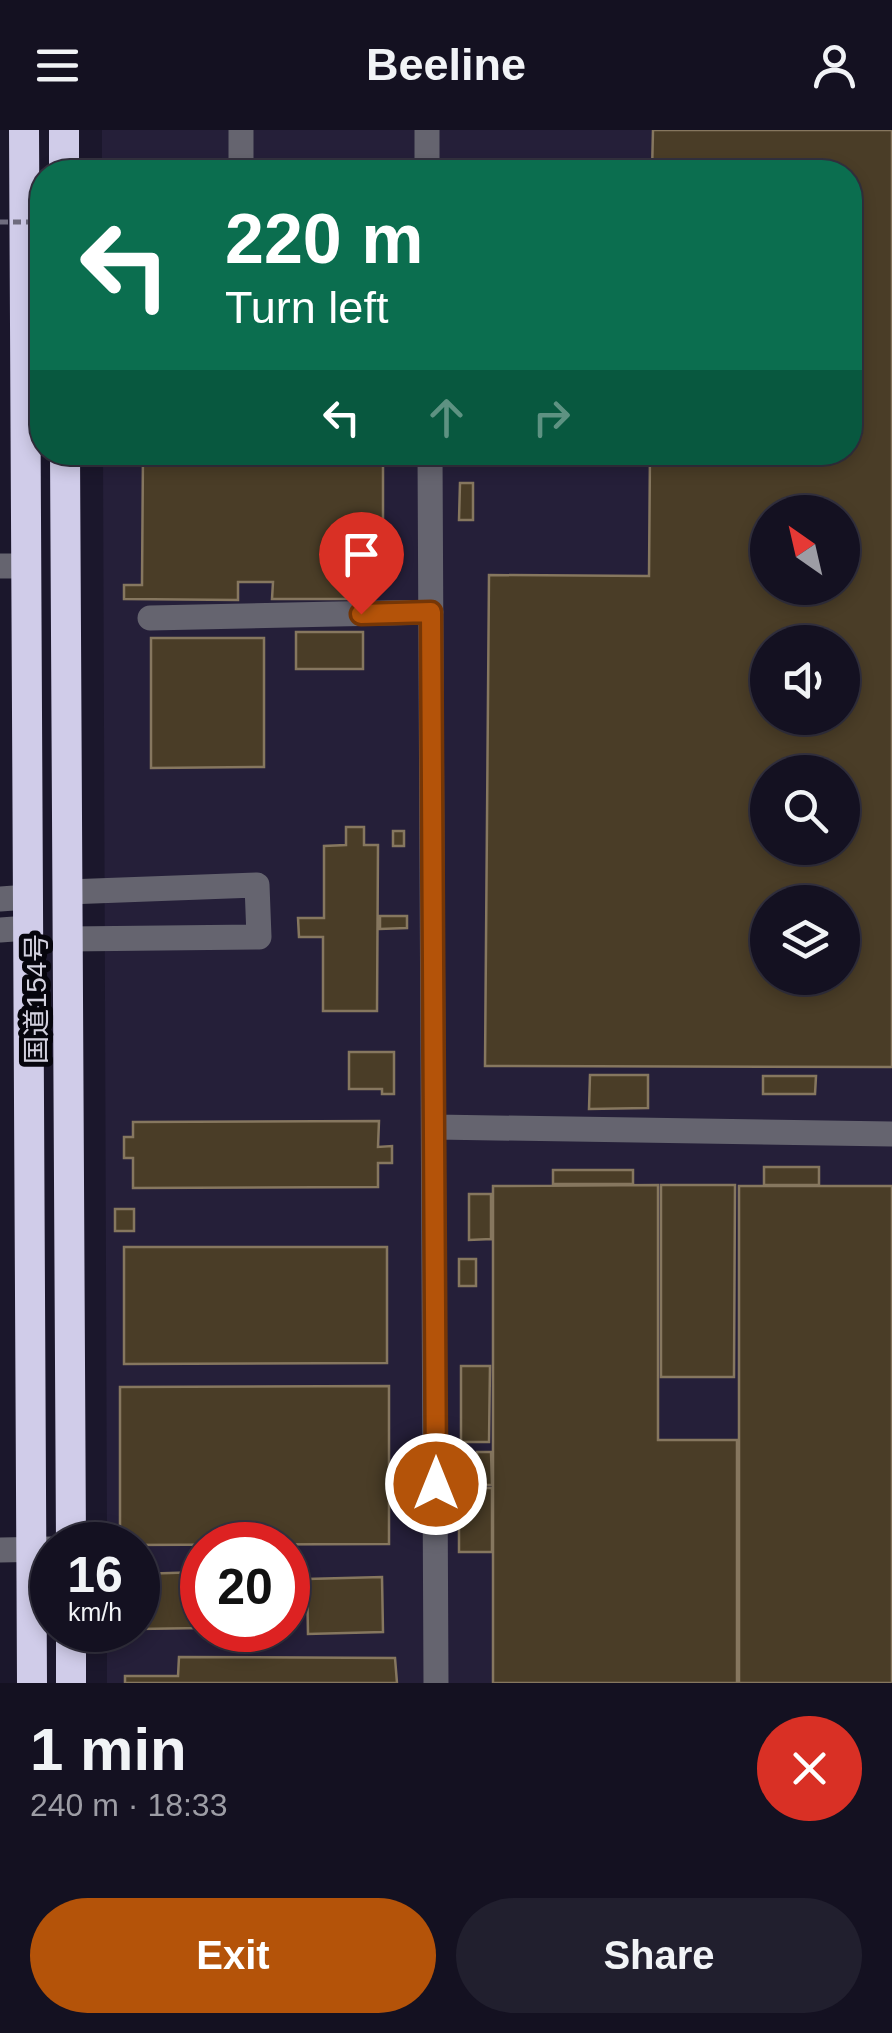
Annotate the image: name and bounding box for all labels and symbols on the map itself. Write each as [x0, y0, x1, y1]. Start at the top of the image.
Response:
north arrow [750, 495, 860, 605]
pin [319, 512, 404, 615]
street label: 国道154号 [21, 934, 52, 1064]
position arrow [384, 1432, 488, 1536]
speed limit sign: 20 [180, 1522, 310, 1652]

